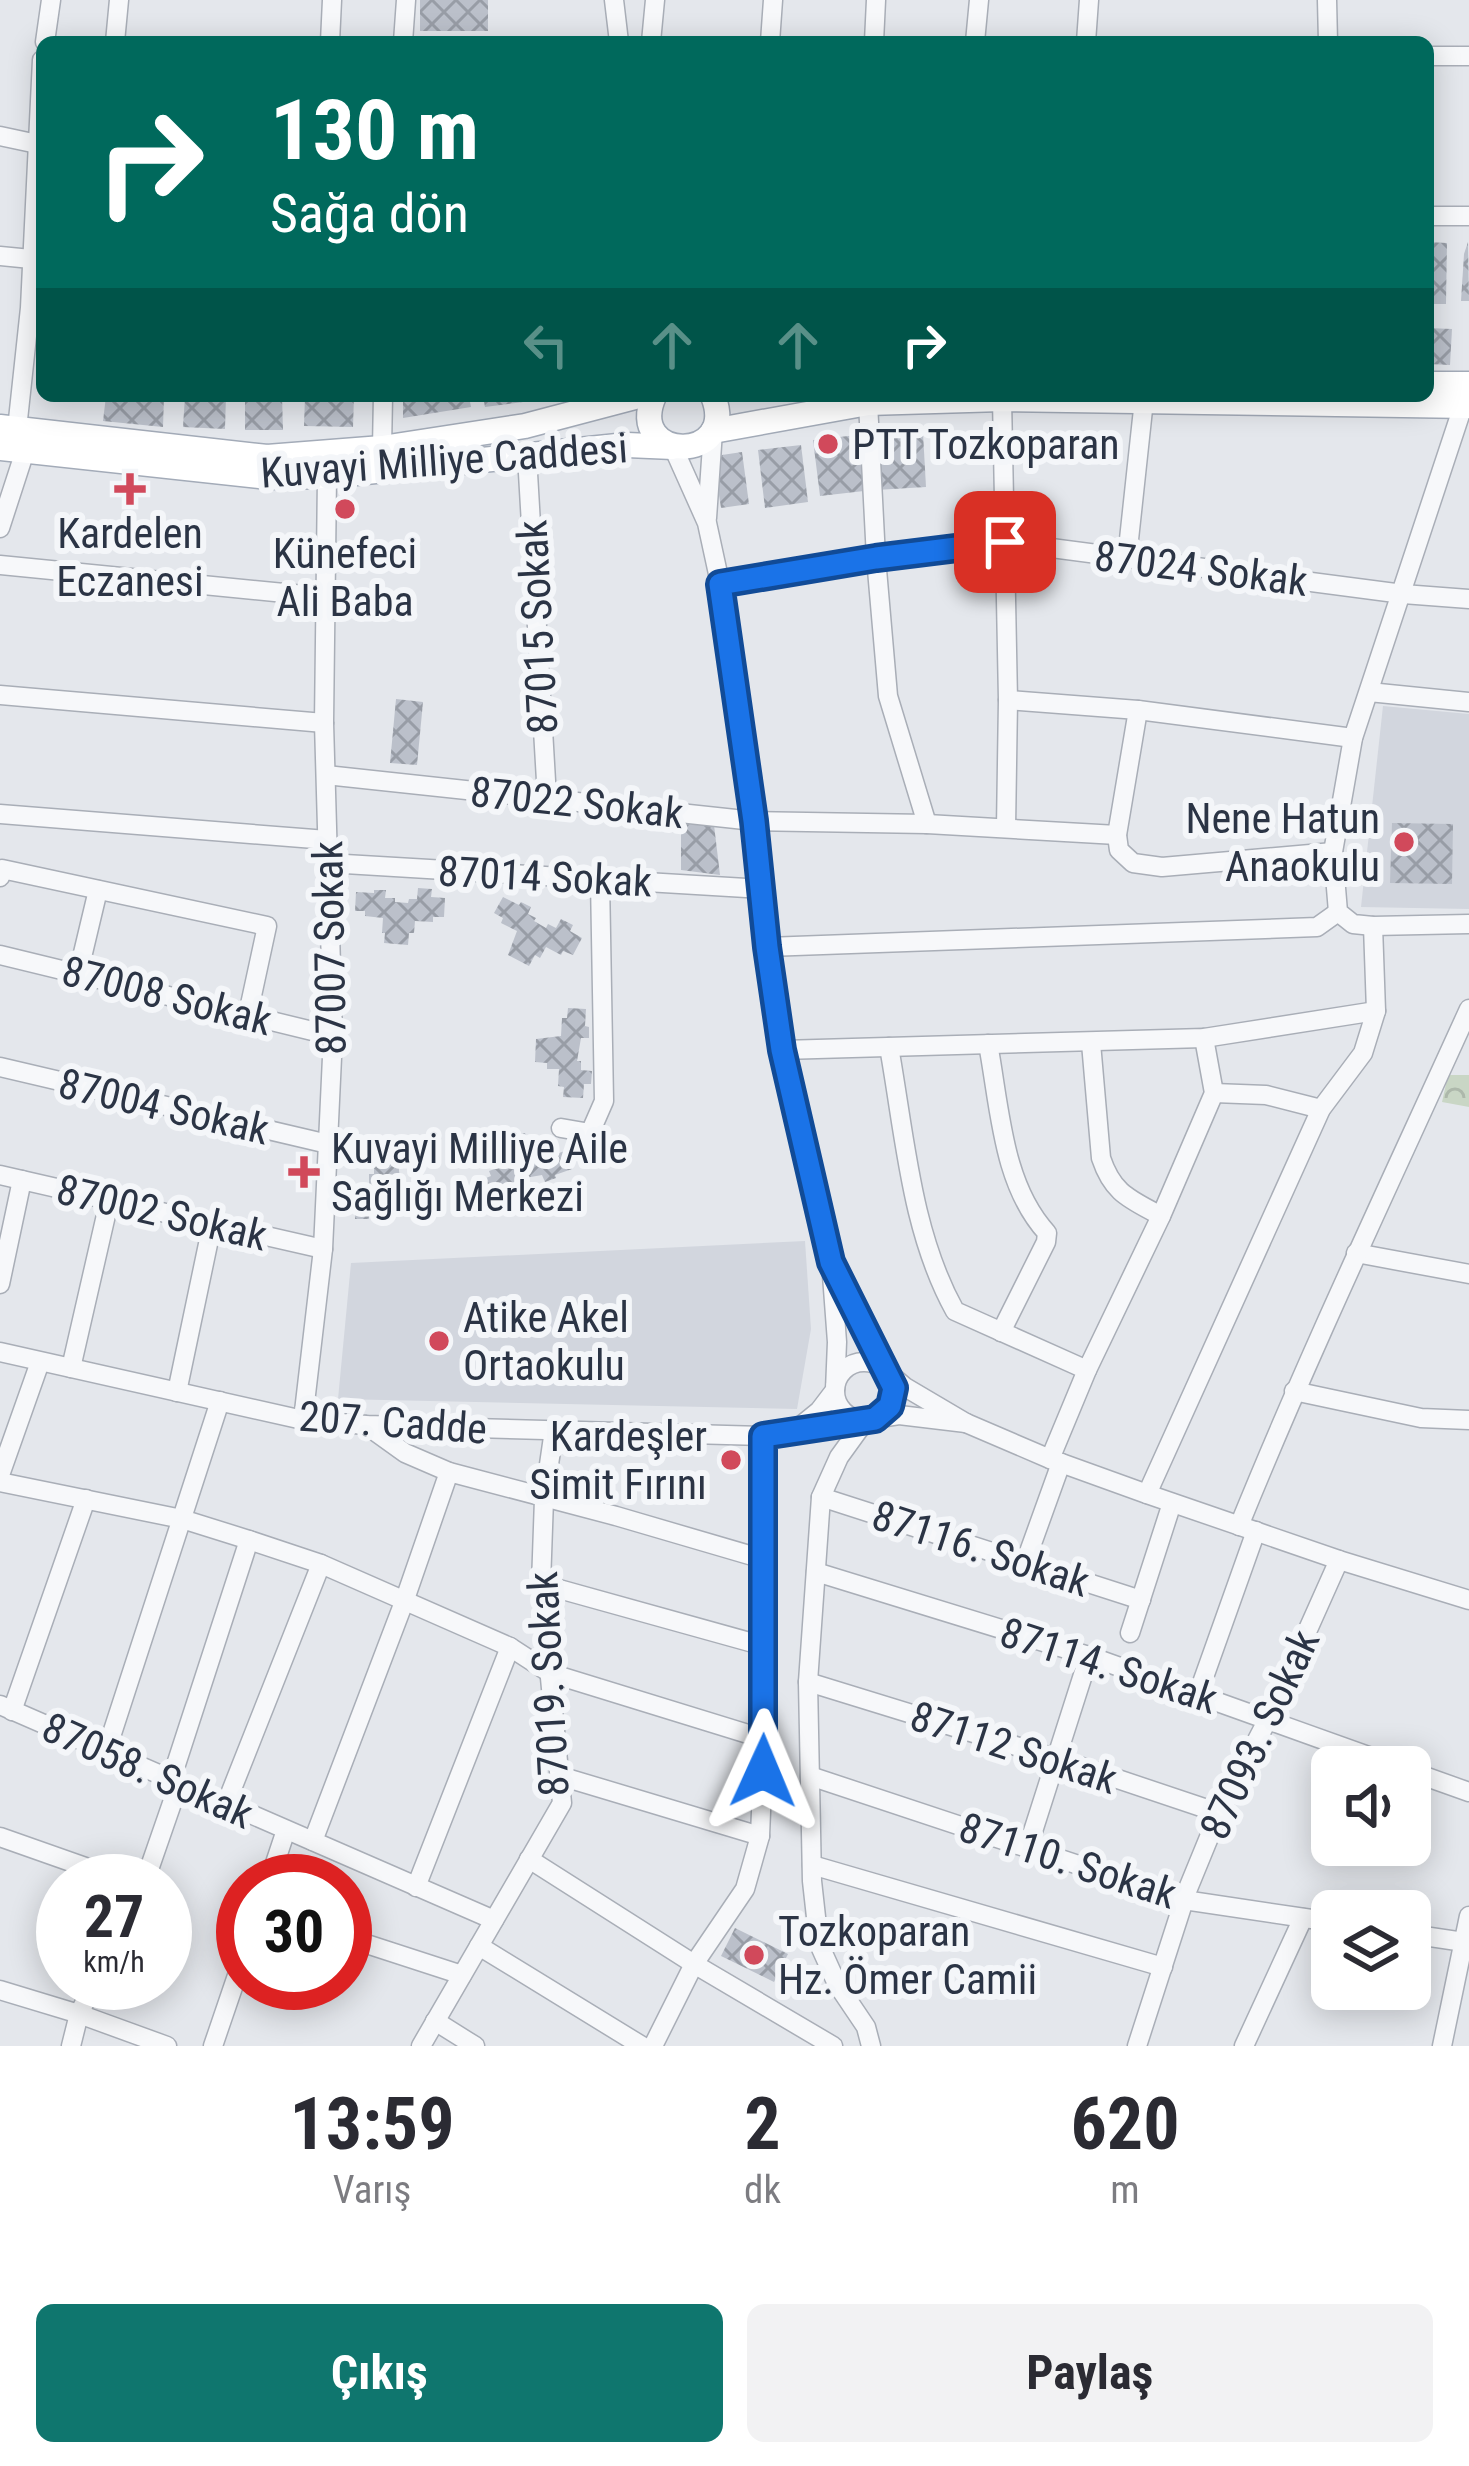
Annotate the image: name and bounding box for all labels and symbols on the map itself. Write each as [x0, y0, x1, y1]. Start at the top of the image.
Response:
place label: PTT Tozkoparan [852, 420, 1120, 469]
street label: Kuvayi Milliye Caddesi [259, 423, 629, 498]
marker: PTT Tozkoparan [815, 431, 841, 457]
marker: Kardelen Eczanesi [117, 476, 143, 502]
pin [954, 491, 1056, 593]
marker: Künefeci Ali Baba [332, 496, 358, 522]
place label: Kardelen Eczanesi [56, 509, 204, 606]
street label: 87015 Sokak [507, 519, 568, 735]
place label: Künefeci Ali Baba [273, 529, 417, 626]
street label: 87024 Sokak [1092, 531, 1310, 606]
street label: 87022 Sokak [468, 767, 686, 838]
place label: Nene Hatun Anaokulu [1185, 794, 1380, 891]
marker: Nene Hatun Anaokulu [1391, 829, 1417, 855]
street label: 87007 Sokak [303, 840, 356, 1055]
street label: 87014 Sokak [437, 846, 653, 907]
street label: 87008 Sokak [57, 946, 277, 1045]
street label: 87004 Sokak [54, 1059, 274, 1154]
place label: Kuvayi Milliye Aile Sağlığı Merkezi [331, 1124, 628, 1221]
marker: Kuvayi Milliye Aile Sağlığı Merkezi [288, 1156, 320, 1188]
street label: 87002 Sokak [52, 1165, 272, 1260]
place label: Atike Akel Ortaokulu [463, 1293, 629, 1390]
marker: Atike Akel Ortaokulu [426, 1328, 452, 1354]
street label: 207. Cadde [297, 1391, 489, 1454]
place label: Kardeşler Simit Fırını [529, 1412, 707, 1509]
marker: Kardeşler Simit Fırını [718, 1447, 744, 1473]
street label: 87116. Sokak [866, 1490, 1096, 1607]
street label: 87019. Sokak [518, 1570, 579, 1798]
street label: 87114. Sokak [994, 1607, 1224, 1724]
street label: 87093. Sokak [1190, 1622, 1329, 1847]
street label: 87112 Sokak [904, 1691, 1123, 1804]
street label: 87058. Sokak [35, 1702, 261, 1839]
position arrow [700, 1708, 826, 1834]
street label: 87110. Sokak [953, 1802, 1183, 1919]
speed limit sign: 30 [216, 1854, 372, 2010]
place label: Tozkoparan Hz. Ömer Camii [778, 1907, 1037, 2004]
marker: Tozkoparan Hz. Ömer Camii [741, 1942, 767, 1968]

